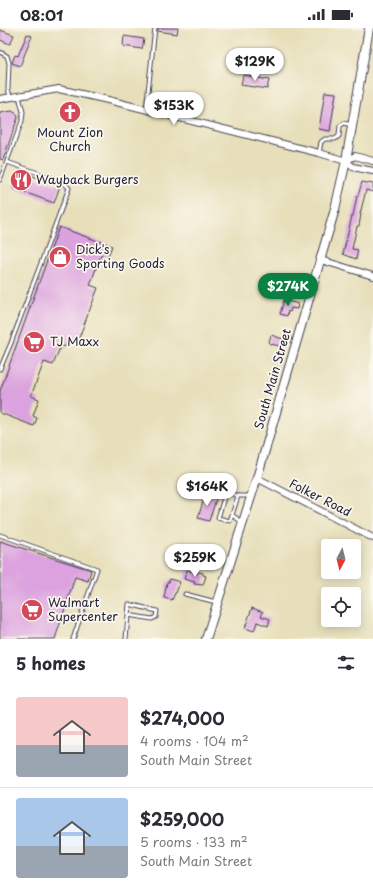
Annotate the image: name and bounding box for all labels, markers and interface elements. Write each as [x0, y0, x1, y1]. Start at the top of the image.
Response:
text: 08:01 [20, 3, 63, 26]
pin: $129K [227, 48, 283, 82]
text: $129K [235, 51, 275, 70]
pin: $153K [146, 92, 202, 126]
text: $153K [154, 95, 194, 114]
church icon: Mount Zion Church [57, 99, 83, 125]
place label: Mount Zion Church [37, 123, 103, 155]
restaurant icon: Wayback Burgers [8, 167, 34, 193]
place label: Wayback Burgers [36, 170, 139, 188]
place label: Dick's Sporting Goods [76, 240, 165, 272]
shop icon: Dick's Sporting Goods [47, 244, 73, 270]
pin: $274K [260, 273, 316, 307]
text: $274K [267, 276, 309, 295]
street label: South Main Street [249, 326, 295, 431]
supermarket icon: TJ Maxx [21, 329, 47, 355]
place label: TJ Maxx [50, 332, 99, 350]
pin: $164K [179, 473, 235, 507]
street label: Folker Road [286, 474, 355, 520]
text: $164K [186, 476, 228, 495]
north arrow [321, 539, 361, 579]
map controls [321, 539, 361, 627]
pin: $259K [167, 544, 223, 578]
text: $259K [174, 547, 216, 566]
button: locate [321, 587, 361, 627]
place label: Walmart Supercenter [48, 593, 118, 625]
supermarket icon: Walmart Supercenter [19, 597, 45, 623]
text: 5 homes [16, 650, 86, 676]
icon: filters [335, 652, 357, 674]
text: $274,000 [140, 705, 225, 731]
icon: home [48, 713, 96, 761]
text: 4 rooms · 104 m² [140, 731, 249, 750]
text: South Main Street [140, 750, 252, 769]
text: $259,000 [140, 806, 224, 832]
icon: home [48, 814, 96, 862]
text: 5 rooms · 133 m² [140, 832, 248, 851]
text: South Main Street [140, 851, 252, 870]

